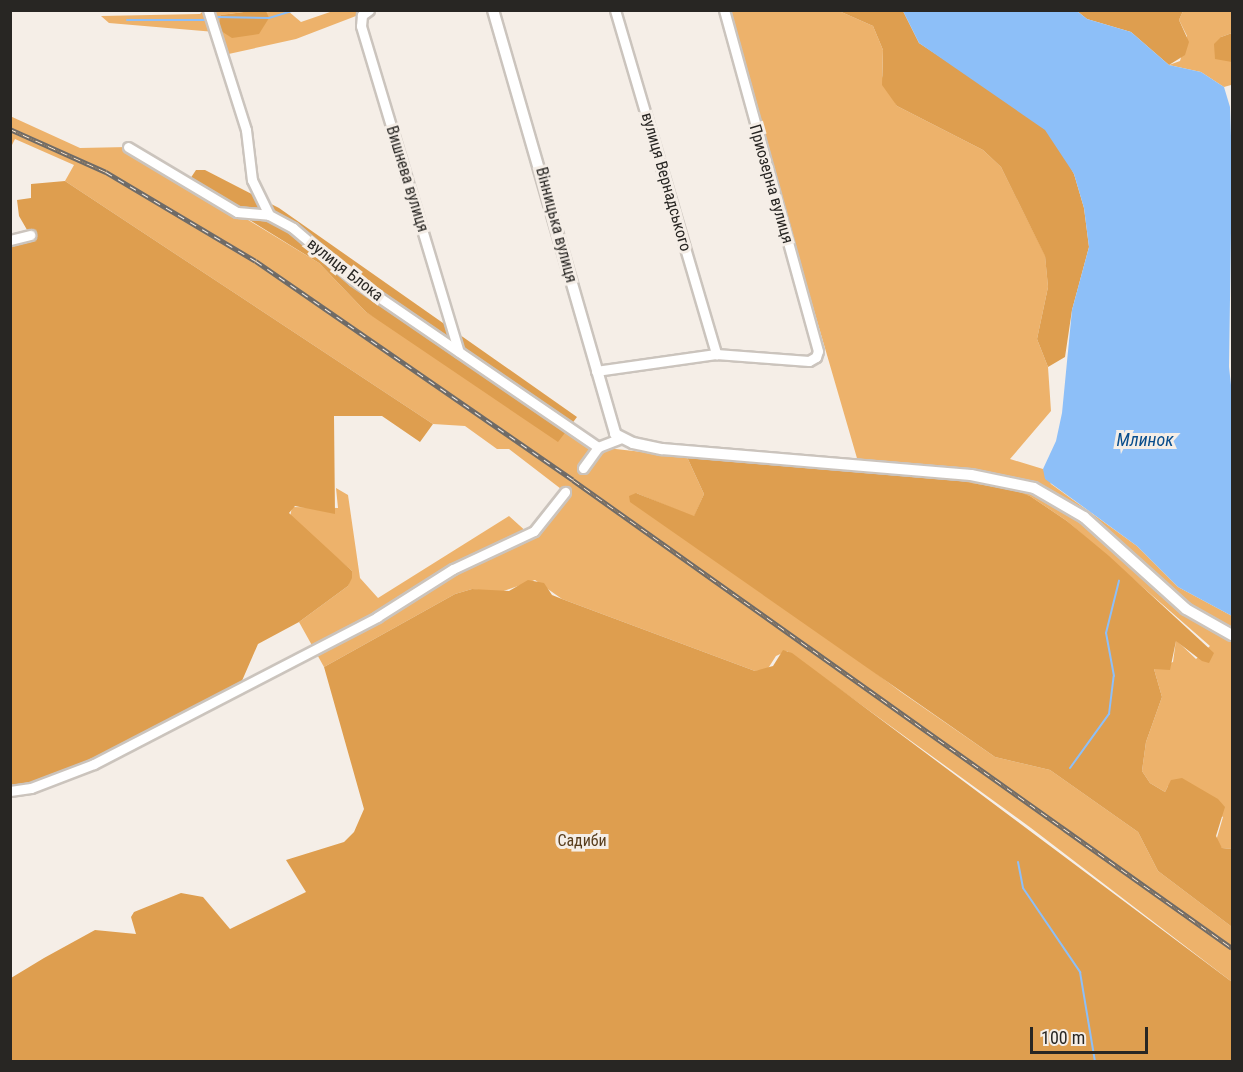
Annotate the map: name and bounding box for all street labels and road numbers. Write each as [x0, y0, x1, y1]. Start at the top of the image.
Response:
street label: вулиця Вернадського [637, 110, 695, 254]
street label: Приозерна вулиця [745, 122, 797, 246]
street label: Вишнева вулиця [382, 124, 432, 234]
street label: Вінницька вулиця [531, 165, 581, 285]
street label: вулиця Блока [303, 234, 387, 306]

